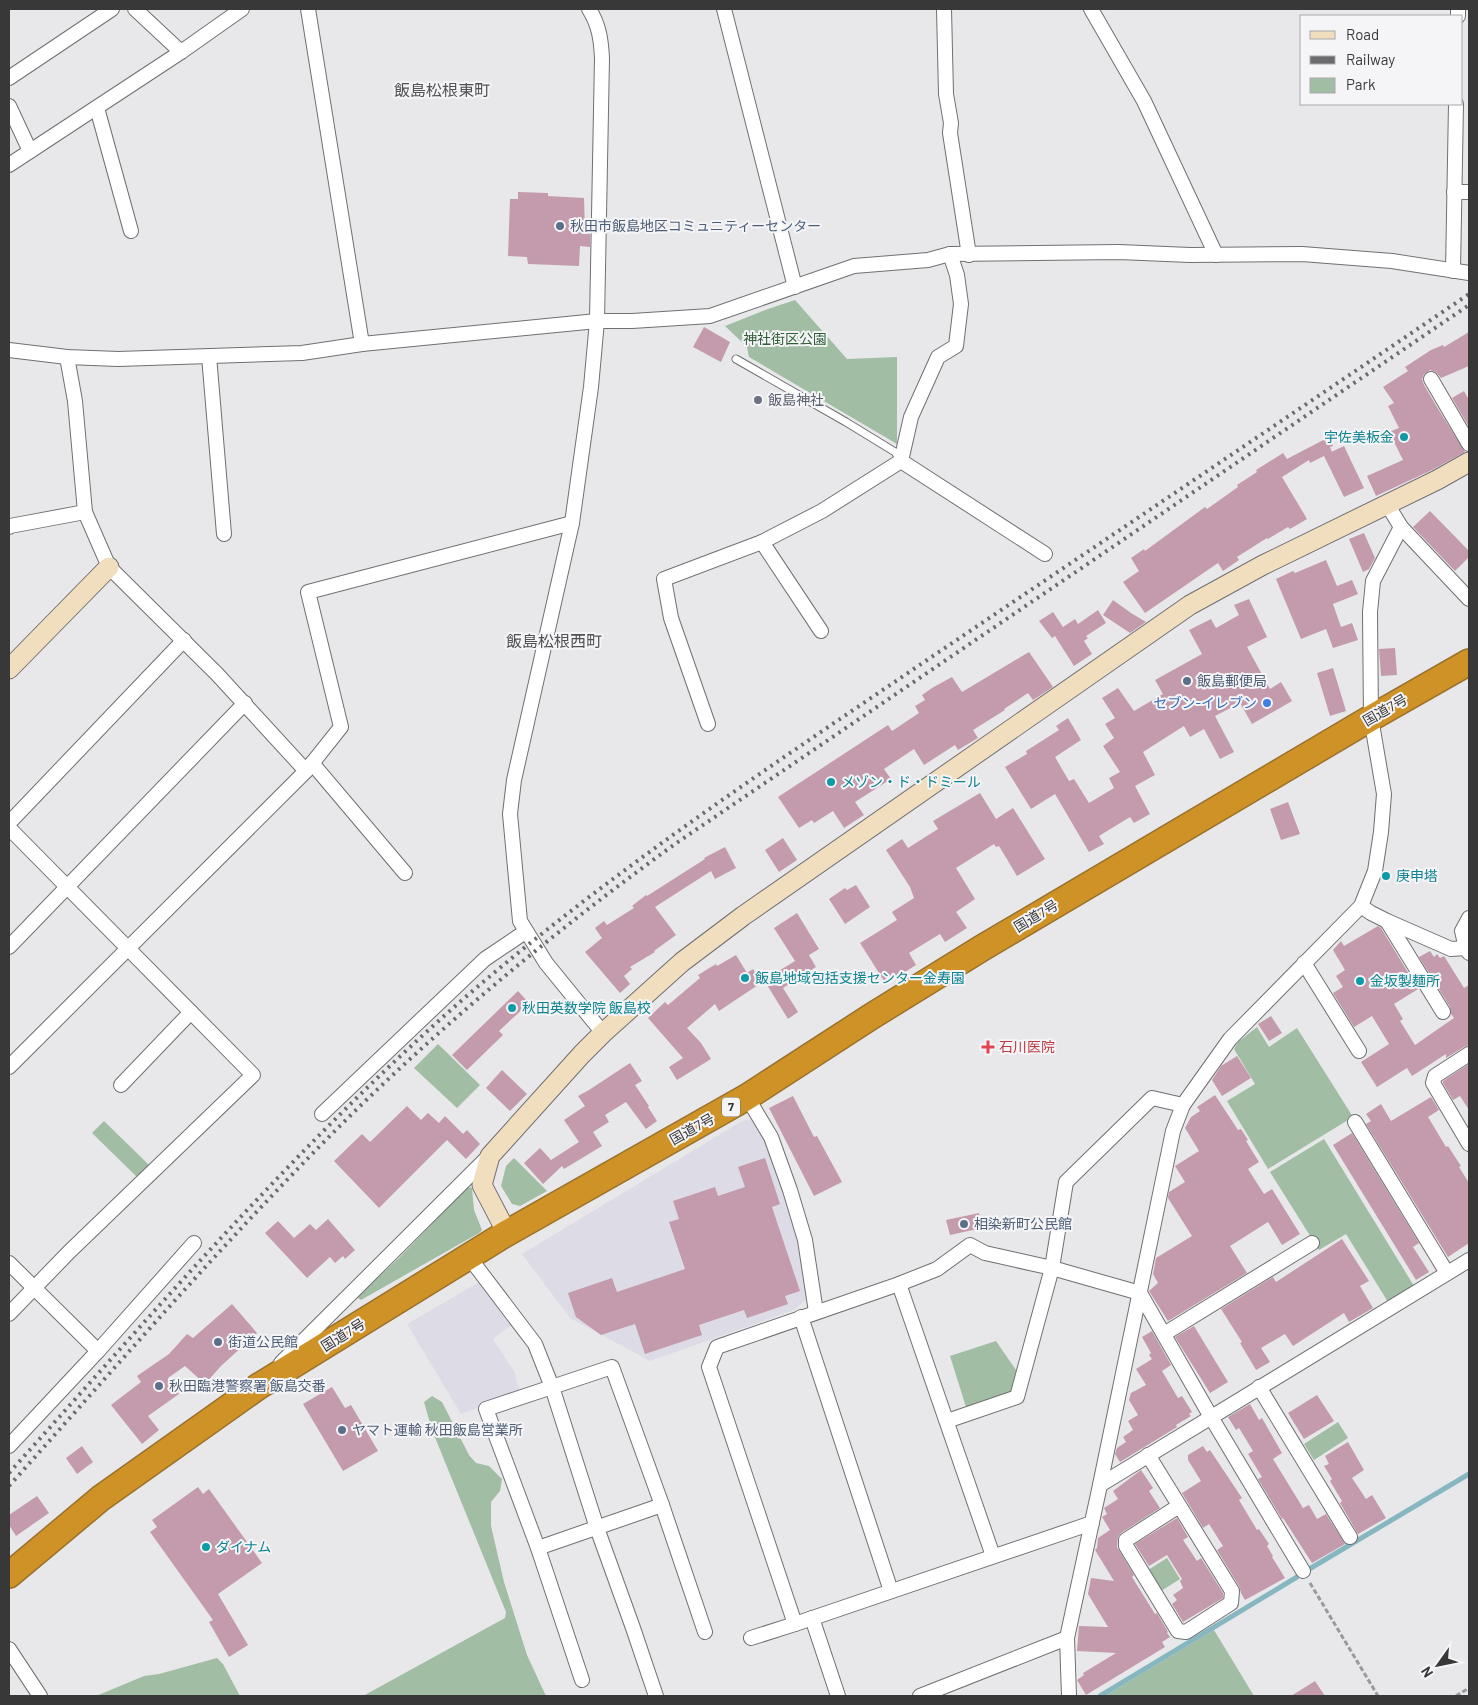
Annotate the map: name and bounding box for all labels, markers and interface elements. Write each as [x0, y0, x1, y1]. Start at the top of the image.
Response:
legend [1300, 15, 1463, 105]
text: Road [1346, 25, 1379, 43]
text: Railway [1346, 50, 1395, 68]
text: Park [1346, 75, 1376, 93]
district label: 飯島松根東町 [394, 80, 490, 99]
place label: 秋田市飯島地区コミュニティーセンター [570, 217, 821, 234]
marker: 秋田市飯島地区コミュニティーセンター [554, 220, 566, 232]
park label: 神社街区公園 [743, 330, 827, 347]
place label: 飯島神社 [768, 391, 824, 408]
marker: 飯島神社 [752, 394, 764, 406]
place label: 宇佐美板金 [1324, 428, 1394, 445]
marker: 宇佐美板金 [1398, 431, 1410, 443]
district label: 飯島松根西町 [506, 631, 602, 650]
place label: 飯島郵便局 [1197, 672, 1267, 689]
marker: 飯島郵便局 [1181, 675, 1193, 687]
street label: 国道7号 [1359, 690, 1410, 729]
place label: セブン-イレブン [1153, 694, 1257, 711]
marker: セブン-イレブン [1261, 697, 1273, 709]
place label: メゾン・ド・ドミール [841, 773, 981, 790]
marker: メゾン・ド・ドミール [825, 776, 837, 788]
place label: 庚申塔 [1396, 867, 1438, 884]
marker: 庚申塔 [1380, 870, 1392, 882]
street label: 国道7号 [1011, 896, 1061, 935]
place label: 飯島地域包括支援センター金寿園 [755, 969, 965, 986]
marker: 飯島地域包括支援センター金寿園 [739, 972, 751, 984]
place label: 金坂製麺所 [1370, 972, 1440, 989]
marker: 金坂製麺所 [1354, 975, 1366, 987]
place label: 秋田英数学院 飯島校 [522, 999, 651, 1016]
marker: 秋田英数学院 飯島校 [506, 1002, 518, 1014]
place label: 石川医院 [999, 1038, 1055, 1055]
marker: 石川医院 [981, 1040, 995, 1054]
road number: 7 [722, 1098, 740, 1116]
street label: 国道7号 [666, 1109, 717, 1148]
place label: 相染新町公民館 [974, 1215, 1072, 1232]
marker: 相染新町公民館 [958, 1218, 970, 1230]
street label: 国道7号 [318, 1314, 368, 1355]
place label: 街道公民館 [228, 1333, 298, 1350]
marker: 街道公民館 [212, 1336, 224, 1348]
place label: 秋田臨港警察署 飯島交番 [169, 1377, 326, 1394]
marker: 秋田臨港警察署 飯島交番 [153, 1380, 165, 1392]
place label: ヤマト運輸 秋田飯島営業所 [352, 1421, 523, 1438]
marker: ヤマト運輸 秋田飯島営業所 [336, 1424, 348, 1436]
place label: ダイナム [216, 1538, 271, 1555]
marker: ダイナム [200, 1541, 212, 1553]
north arrow [1413, 1640, 1463, 1690]
text: N [1417, 1664, 1436, 1681]

